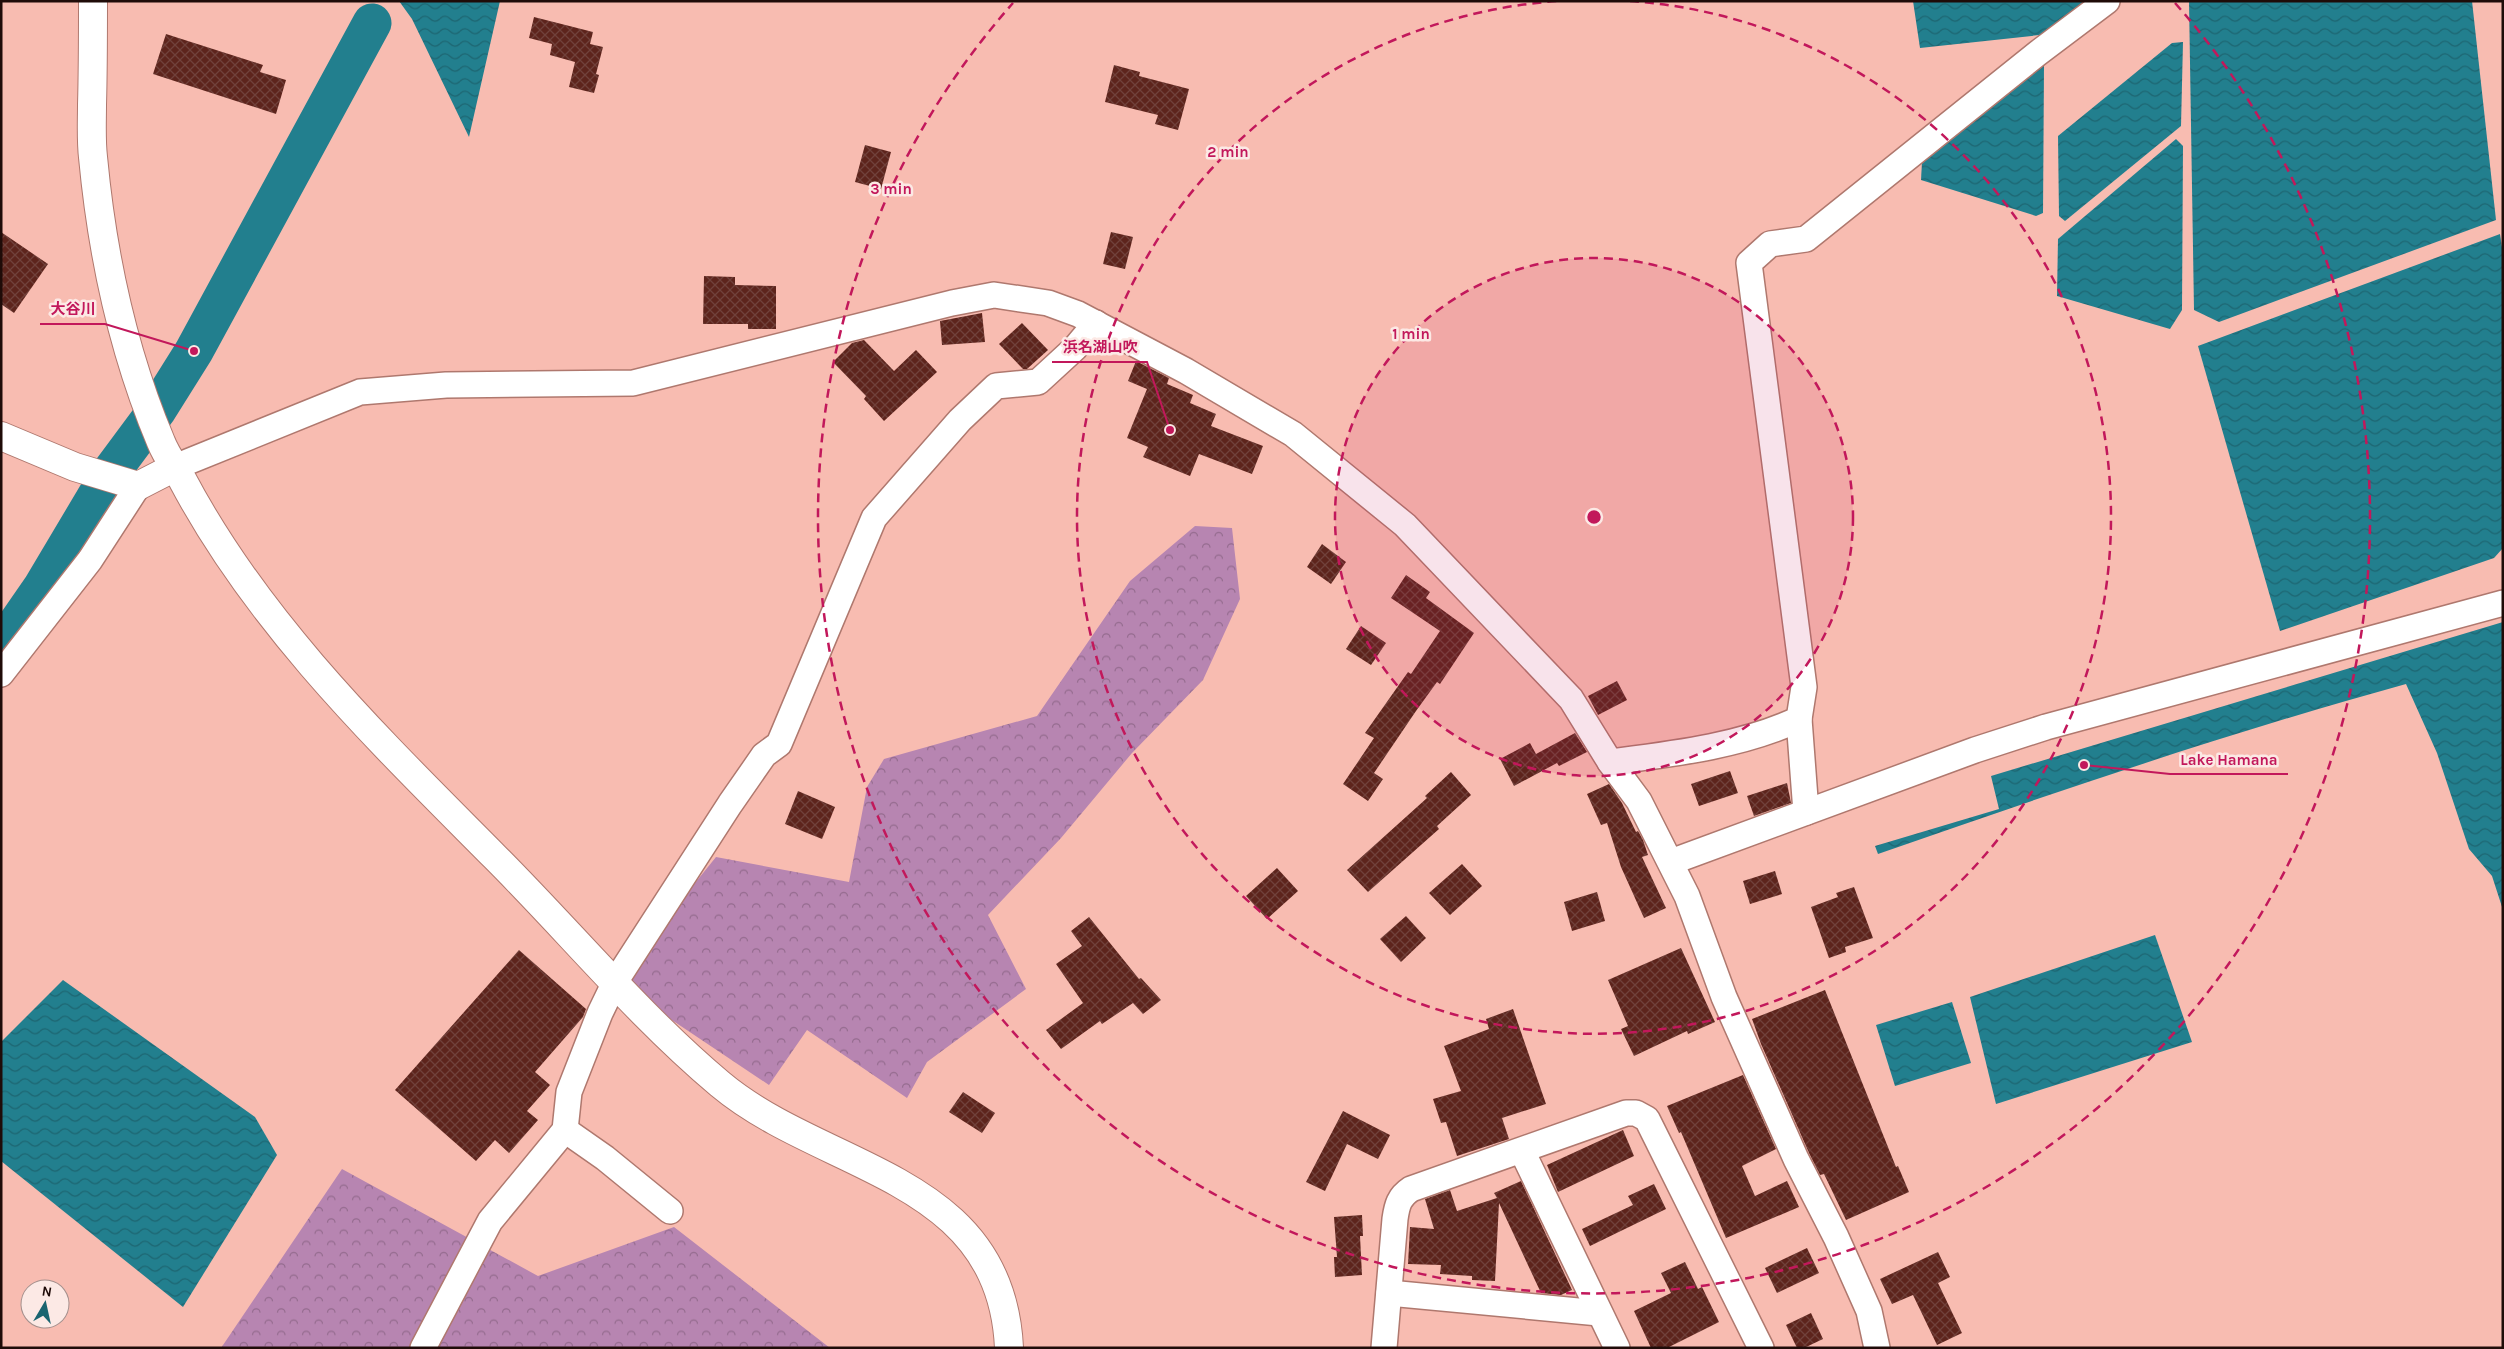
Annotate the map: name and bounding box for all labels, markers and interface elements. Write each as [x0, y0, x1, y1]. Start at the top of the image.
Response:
text: 2 min [1207, 143, 1249, 161]
text: 3 min [870, 180, 912, 198]
callout: 大谷川 [40, 294, 105, 324]
text: 大谷川 [50, 300, 96, 318]
text: 1 min [1392, 325, 1430, 343]
callout: 浜名湖山吹 [1052, 332, 1147, 362]
text: 浜名湖山吹 [1062, 338, 1138, 356]
centre of rings [1585, 508, 1603, 526]
callout: Lake Hamana [2170, 744, 2288, 774]
text: Lake Hamana [2180, 751, 2278, 769]
north arrow [20, 1279, 70, 1329]
text: N [41, 1282, 53, 1301]

